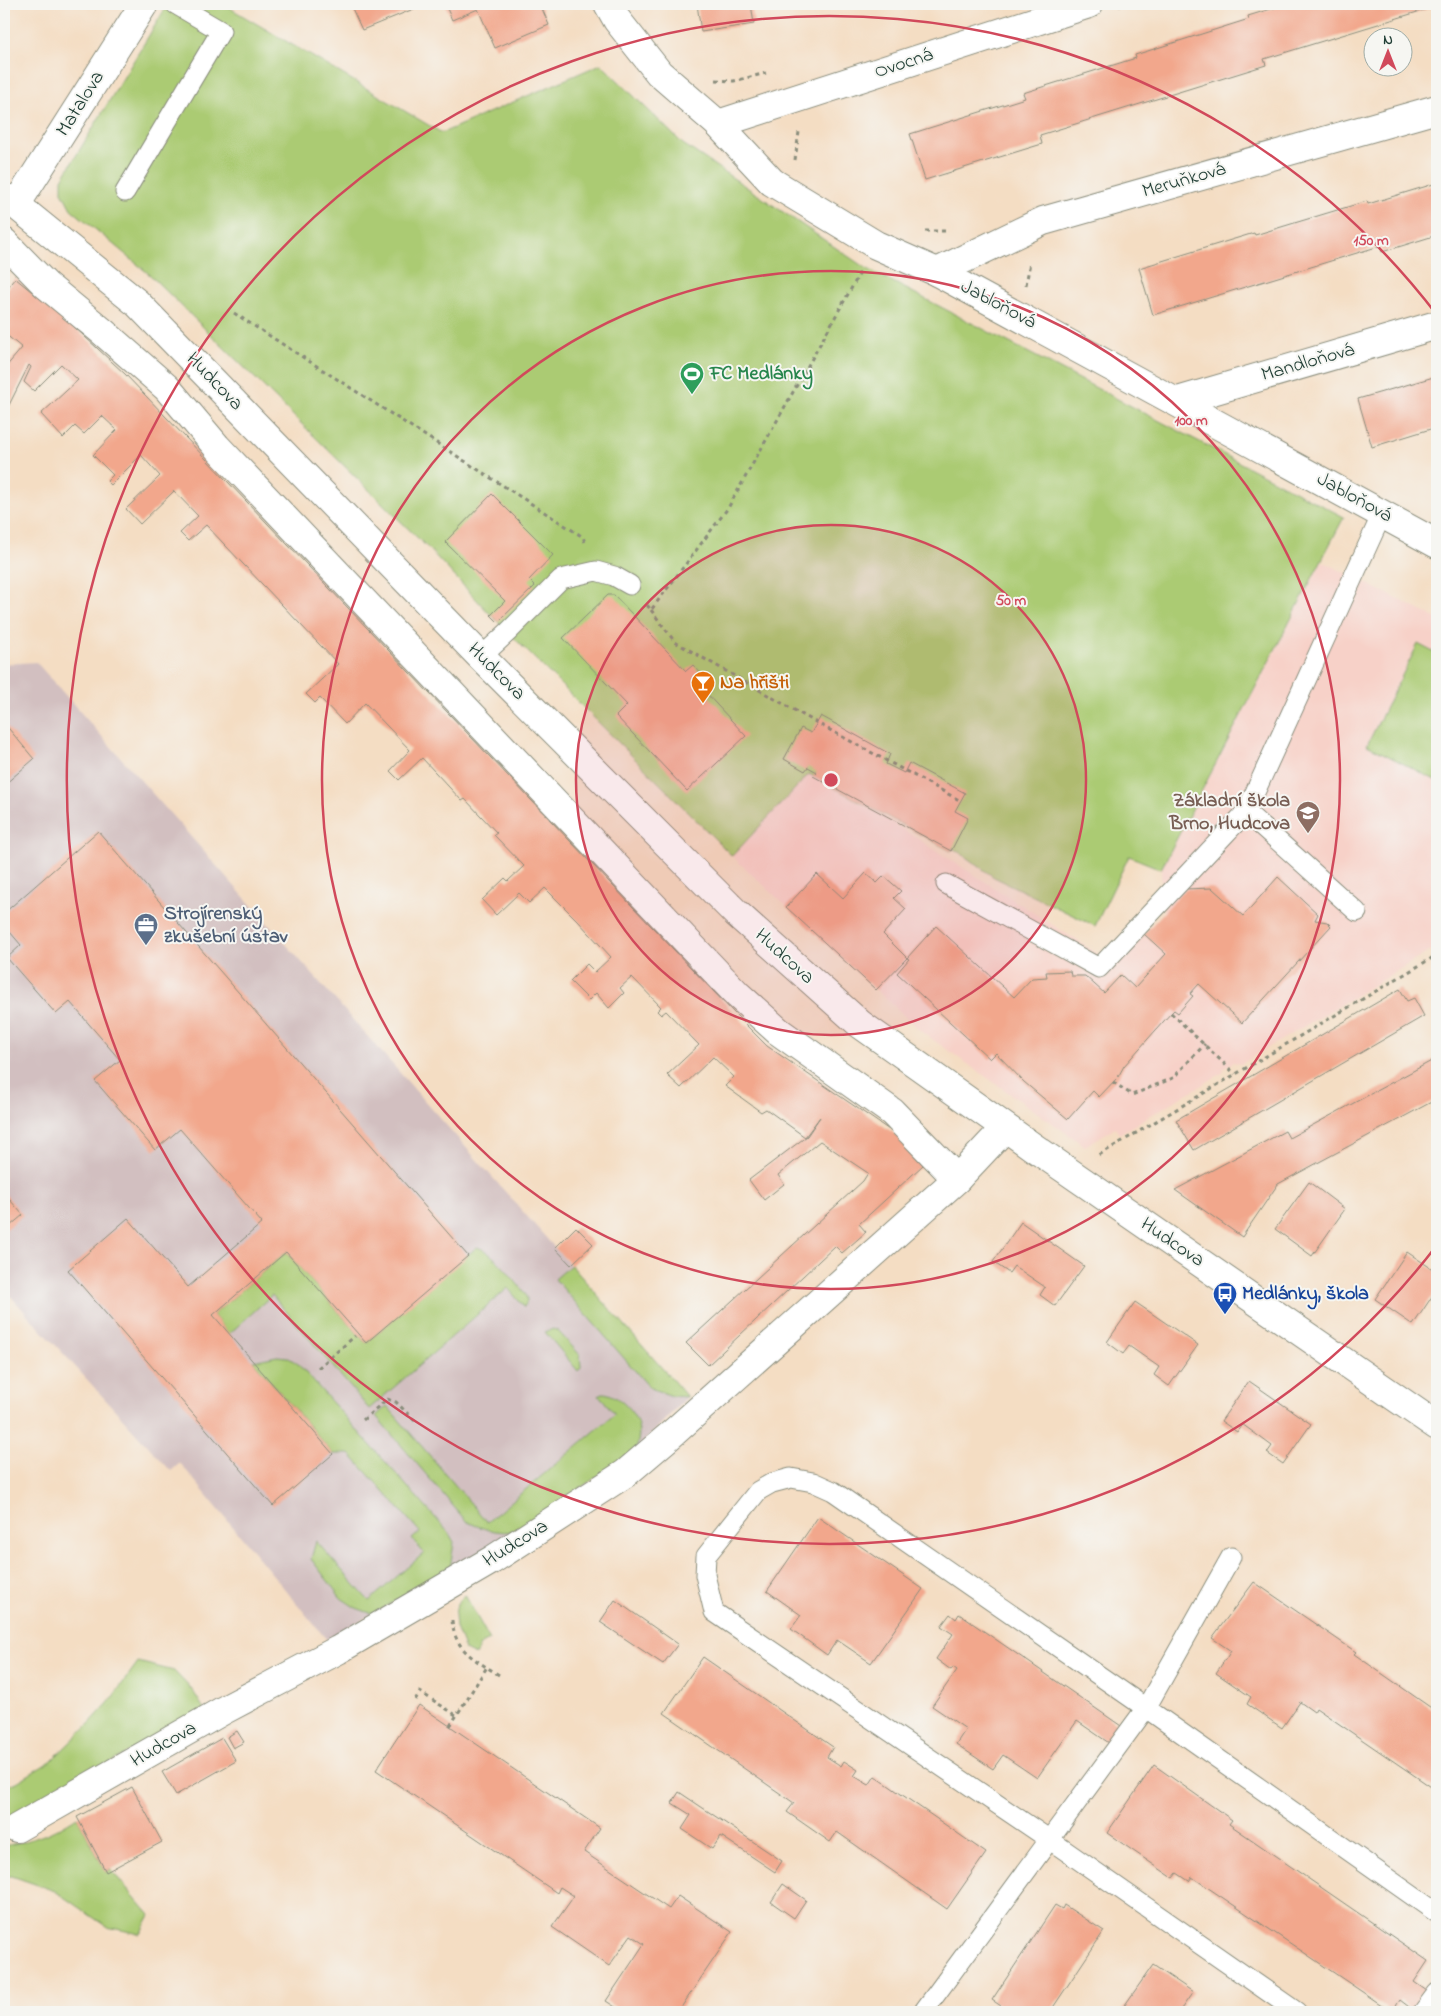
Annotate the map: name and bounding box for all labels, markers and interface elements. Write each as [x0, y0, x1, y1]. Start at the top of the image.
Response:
north arrow [1364, 28, 1414, 78]
text: N [1383, 30, 1393, 51]
street label: Ovocná [871, 41, 937, 87]
street label: Matalova [49, 65, 113, 143]
street label: Meruňková [1139, 155, 1229, 207]
text: 150 m [1353, 230, 1389, 252]
street label: Jabloňová [955, 273, 1041, 337]
street label: Mandloňová [1258, 336, 1358, 390]
street label: Hudcova [179, 346, 249, 418]
place label: FC Medlánky [709, 360, 813, 390]
sports icon: FC Medlánky [679, 361, 705, 395]
text: 100 m [1174, 410, 1208, 432]
street label: Jabloňová [1311, 465, 1397, 531]
text: 50 m [996, 590, 1027, 612]
street label: Hudcova [460, 636, 532, 708]
place label: Na hřišti [720, 669, 789, 698]
bar icon: Na hřišti [690, 670, 716, 704]
centre of rings [822, 771, 840, 789]
place label: Základní škola Brno, Hudcova [1169, 787, 1290, 839]
school or university icon: Základní škola Brno, Hudcova [1295, 800, 1321, 834]
place label: Strojírenský zkušební ústav [164, 900, 289, 952]
office icon: Strojírenský zkušební ústav [133, 912, 159, 946]
street label: Hudcova [748, 922, 820, 992]
street label: Hudcova [1134, 1211, 1210, 1275]
place label: Medlánky, škola [1242, 1280, 1369, 1310]
bus stop icon: Medlánky, škola [1212, 1281, 1238, 1315]
street label: Hudcova [478, 1513, 554, 1575]
street label: Hudcova [126, 1714, 202, 1776]

